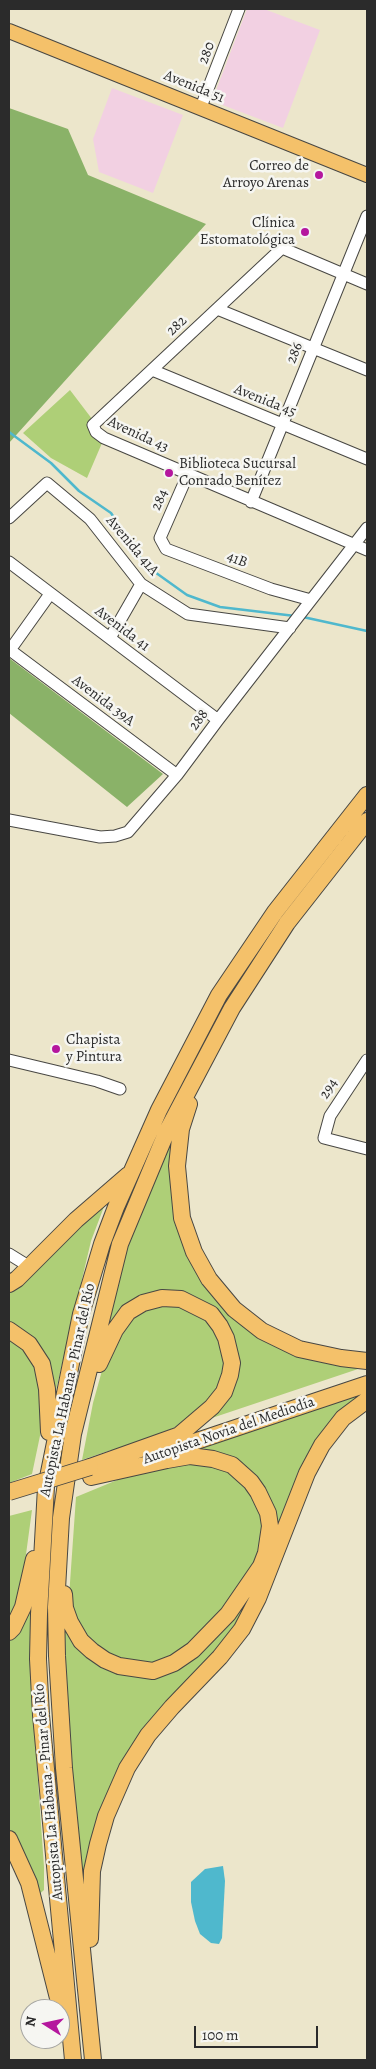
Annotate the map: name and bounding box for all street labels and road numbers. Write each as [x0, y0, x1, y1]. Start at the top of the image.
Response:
street label: 280 [195, 39, 219, 67]
street label: Avenida 51 [161, 67, 227, 107]
street label: 282 [163, 312, 191, 340]
street label: 286 [283, 340, 307, 366]
street label: Avenida 45 [231, 380, 299, 422]
street label: Avenida 43 [105, 413, 171, 457]
street label: 284 [147, 487, 173, 513]
street label: Avenida 41A [102, 512, 162, 580]
street label: 41B [224, 548, 250, 572]
street label: Avenida 41 [91, 603, 153, 655]
street label: Avenida 39A [68, 672, 138, 730]
street label: 288 [185, 706, 213, 734]
street label: 294 [316, 1075, 342, 1103]
street label: Autopista La Habana - Pinar del Río [37, 1282, 99, 1498]
street label: Autopista Novia del Mediodía [141, 1393, 317, 1469]
street label: Autopista La Habana - Pinar del Río [31, 1683, 67, 1901]

